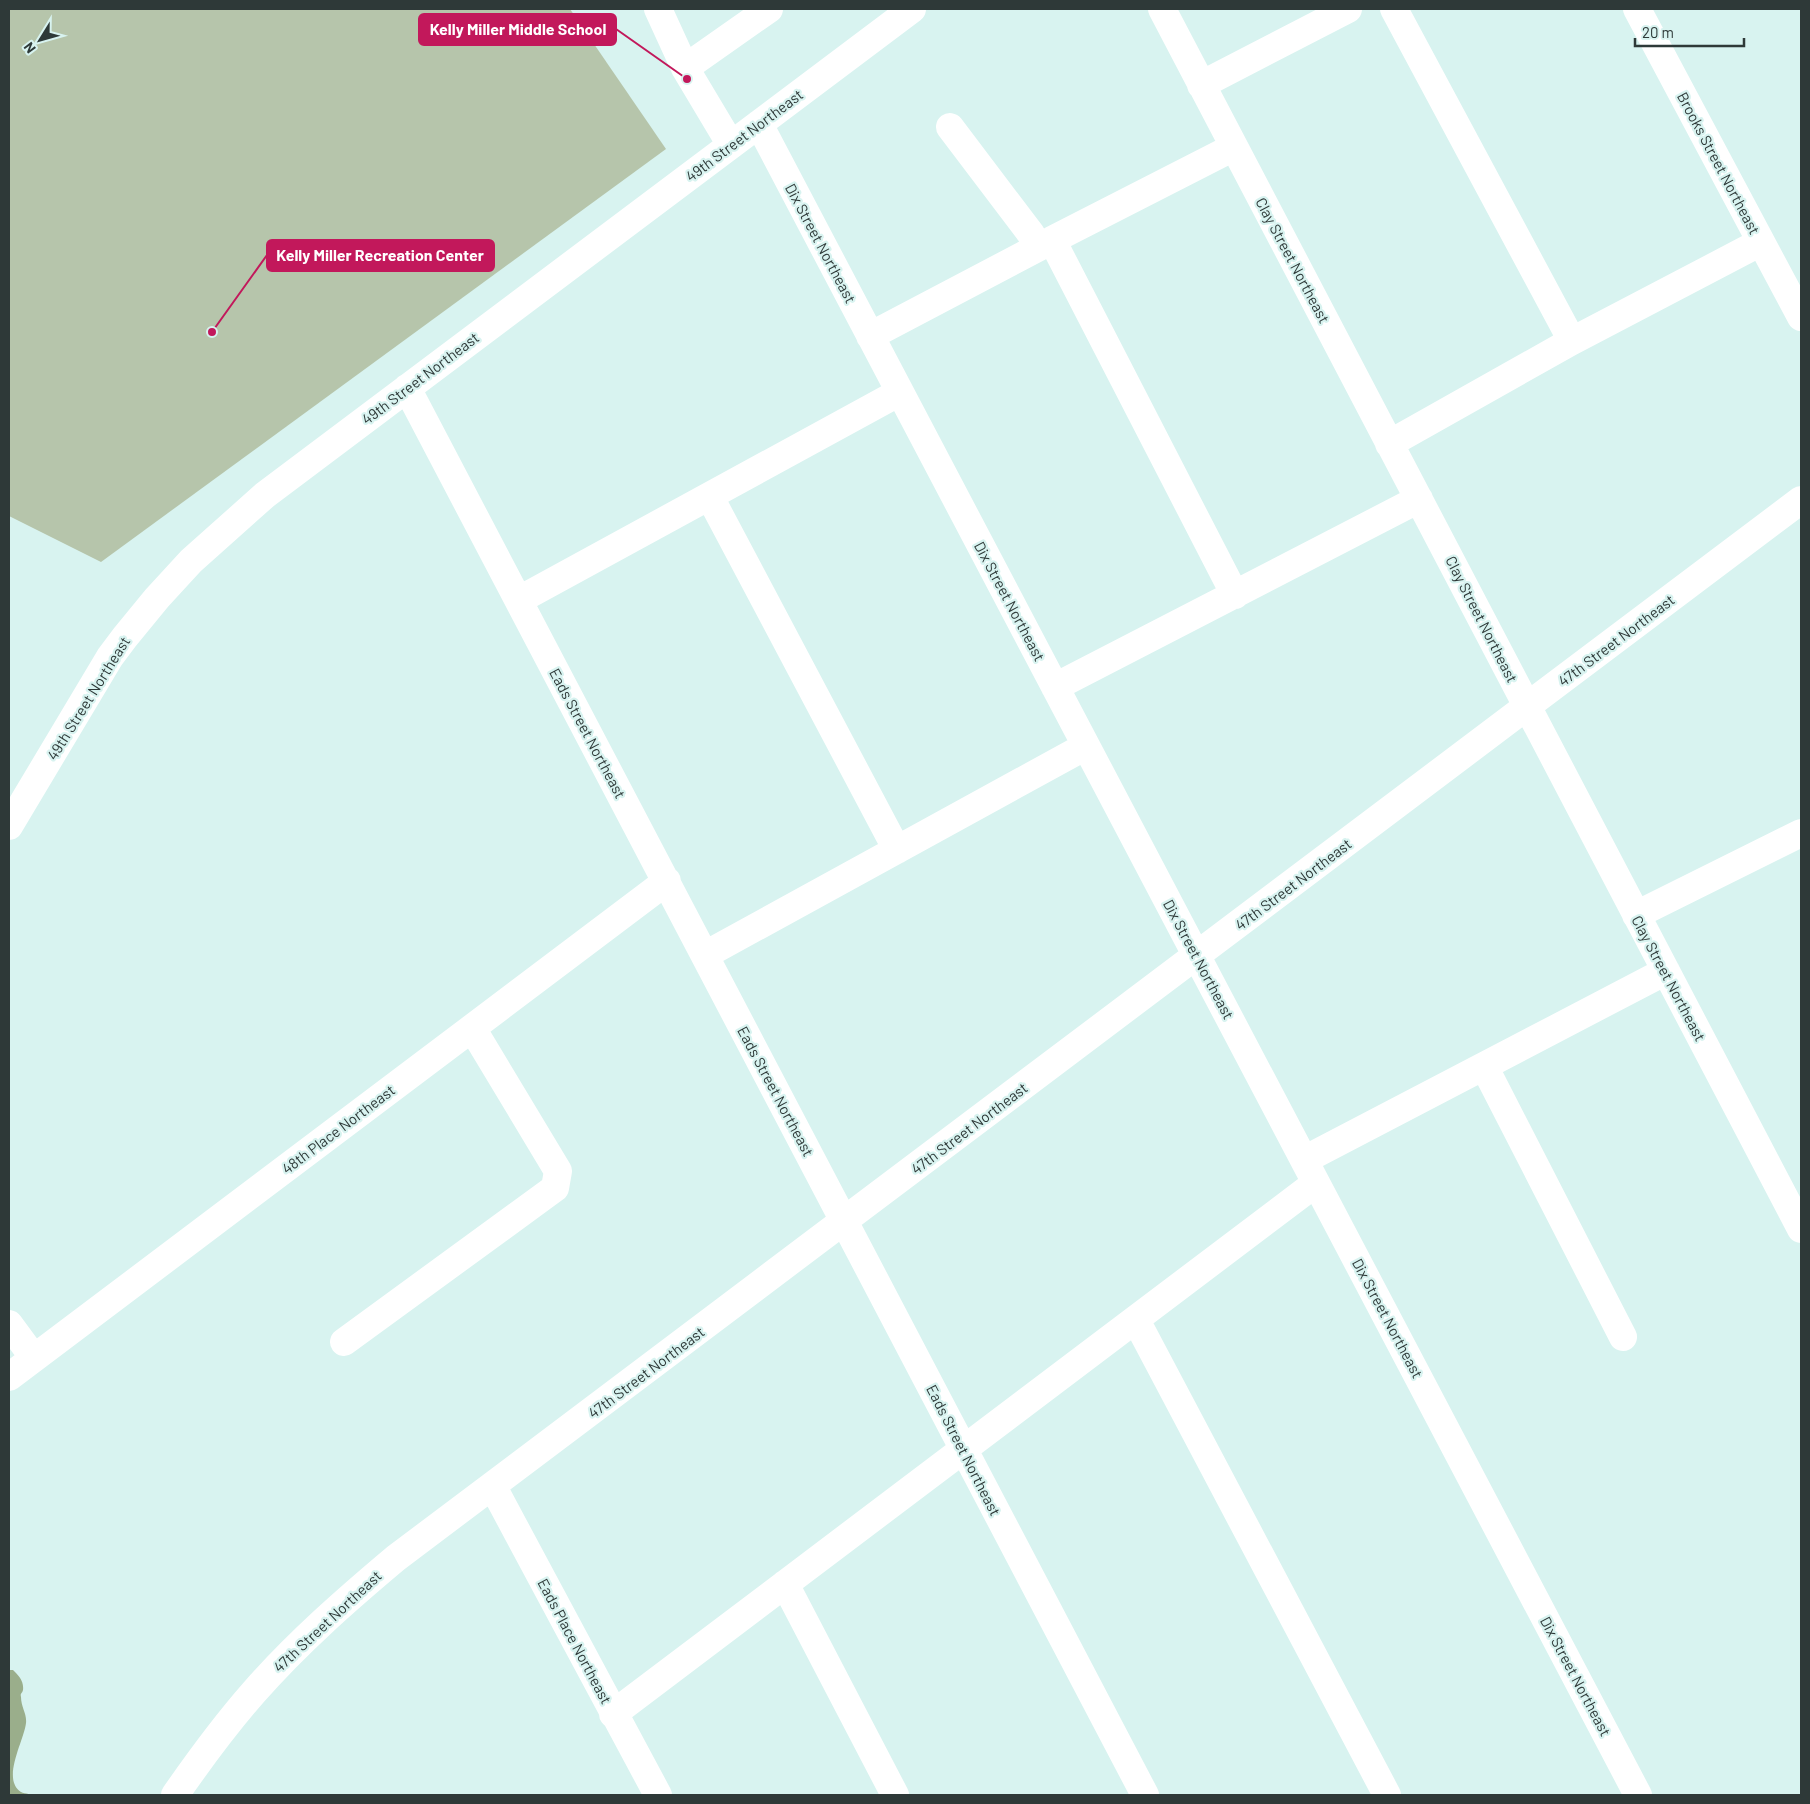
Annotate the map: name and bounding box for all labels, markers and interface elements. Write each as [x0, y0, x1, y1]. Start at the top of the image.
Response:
callout: Kelly Miller Middle School [419, 14, 616, 45]
north arrow [15, 15, 65, 65]
scale bar [1635, 15, 1744, 47]
text: Kelly Miller Middle School [430, 19, 606, 38]
text: 20 m [1642, 23, 1674, 41]
text: N [20, 39, 39, 57]
street label: 49th Street Northeast [682, 85, 806, 185]
street label: Brooks Street Northeast [1674, 89, 1764, 237]
street label: Dix Street Northeast [782, 180, 860, 306]
street label: Clay Street Northeast [1252, 194, 1334, 326]
callout: Kelly Miller Recreation Center [267, 240, 494, 271]
text: Kelly Miller Recreation Center [276, 245, 484, 264]
street label: 49th Street Northeast [358, 328, 482, 428]
street label: Dix Street Northeast [971, 538, 1049, 664]
street label: Clay Street Northeast [1442, 553, 1522, 685]
street label: 47th Street Northeast [1554, 590, 1678, 690]
street label: 49th Street Northeast [43, 633, 133, 763]
street label: Eads Street Northeast [546, 665, 630, 801]
street label: 47th Street Northeast [1231, 834, 1355, 934]
street label: Dix Street Northeast [1160, 896, 1238, 1022]
street label: Clay Street Northeast [1628, 912, 1710, 1044]
street label: Eads Street Northeast [734, 1023, 818, 1159]
street label: 47th Street Northeast [907, 1078, 1031, 1178]
street label: 48th Place Northeast [278, 1081, 398, 1177]
street label: Dix Street Northeast [1349, 1255, 1427, 1381]
street label: 47th Street Northeast [584, 1322, 708, 1422]
street label: Eads Street Northeast [923, 1381, 1005, 1519]
street label: 47th Street Northeast [269, 1566, 385, 1676]
street label: Eads Place Northeast [534, 1575, 616, 1707]
street label: Dix Street Northeast [1537, 1613, 1615, 1739]

